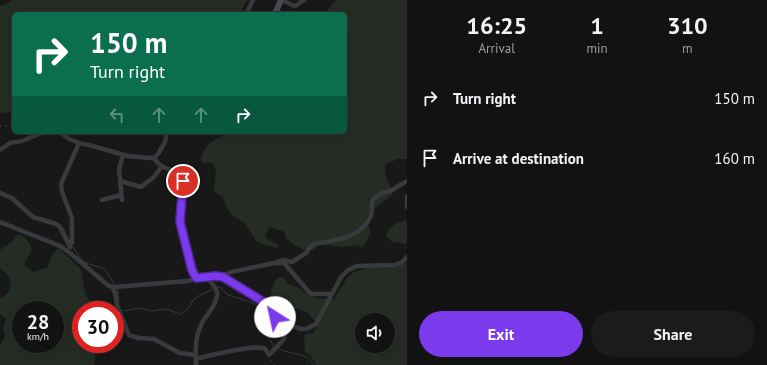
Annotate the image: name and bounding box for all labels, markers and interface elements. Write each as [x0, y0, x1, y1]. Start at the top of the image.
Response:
text: 16:25 [466, 10, 527, 41]
text: 1 [590, 10, 604, 41]
text: 310 [667, 10, 708, 41]
text: 150 m [90, 24, 167, 61]
icon: right [24, 28, 76, 80]
text: Arrival [479, 40, 515, 57]
text: min [586, 40, 608, 57]
text: m [682, 40, 693, 57]
text: Turn right [90, 60, 165, 83]
icon: right [419, 87, 441, 109]
text: Turn right [453, 89, 516, 108]
text: 150 m [714, 89, 755, 108]
icon: left [106, 104, 128, 126]
icon: ahead [148, 104, 170, 126]
icon: ahead [190, 104, 212, 126]
icon: right [232, 104, 254, 126]
icon: arrive [419, 147, 441, 169]
text: Arrive at destination [453, 149, 584, 168]
text: 160 m [714, 149, 755, 168]
pin [166, 164, 200, 198]
icon: arrive [172, 170, 194, 192]
position arrow [254, 296, 296, 338]
speed limit sign: 30 [72, 301, 124, 353]
text: 28 [27, 309, 49, 335]
button: Exit [419, 311, 583, 357]
button: Share [591, 311, 755, 357]
map controls [355, 313, 395, 353]
button: sound [355, 313, 395, 353]
text: km/h [27, 330, 49, 343]

